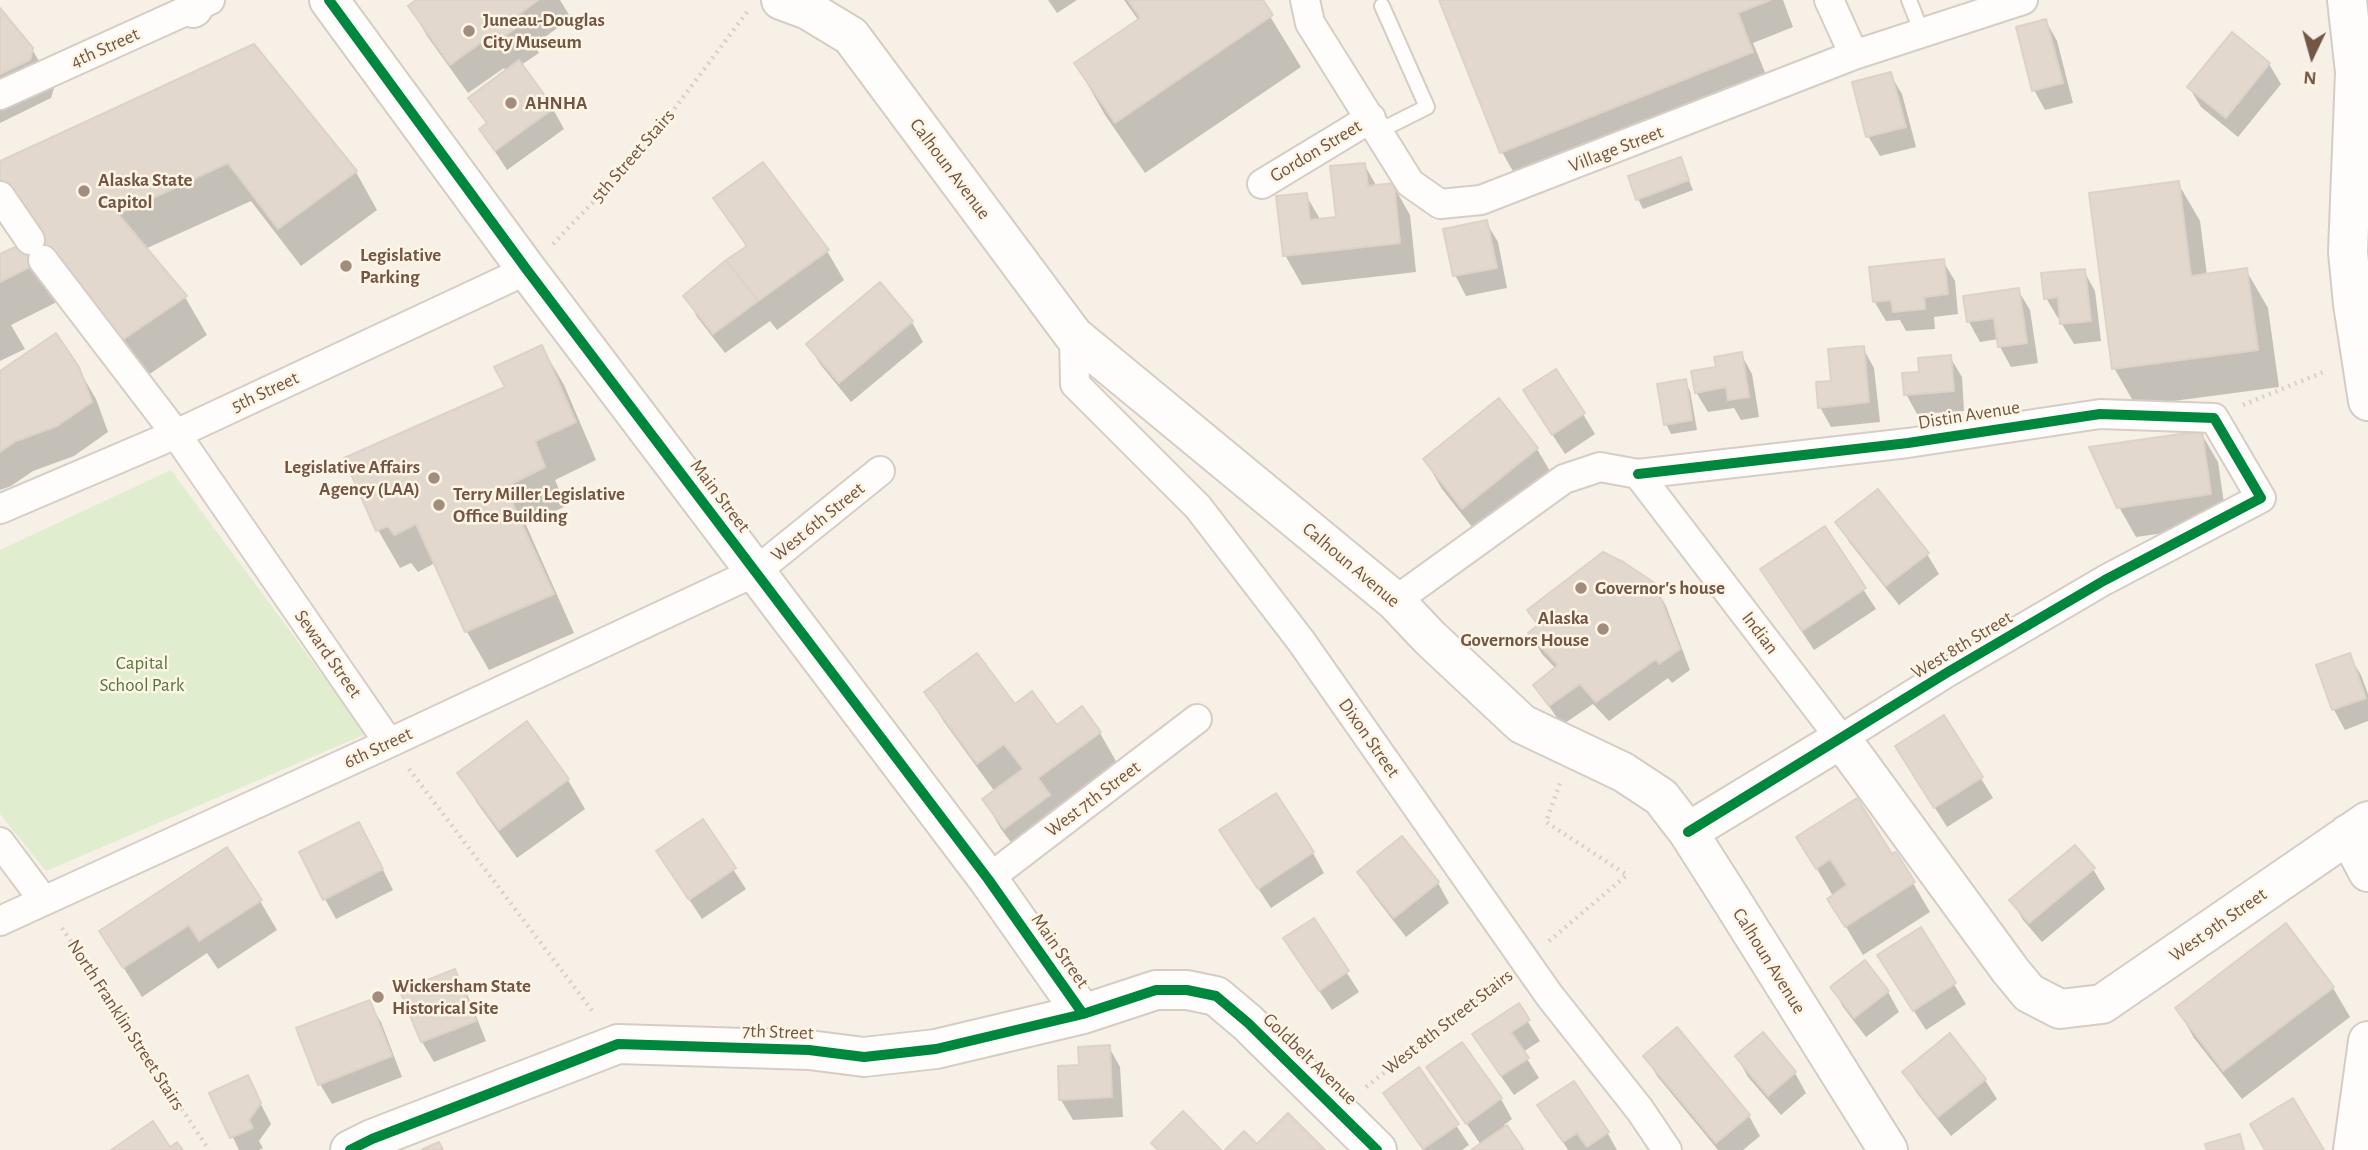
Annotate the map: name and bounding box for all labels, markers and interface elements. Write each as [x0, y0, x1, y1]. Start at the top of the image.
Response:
place label: Juneau-Douglas City Museum [483, 9, 605, 53]
north arrow [2277, 21, 2347, 91]
street label: 4th Street [67, 23, 143, 73]
marker: Juneau-Douglas City Museum [461, 23, 477, 39]
text: N [2303, 67, 2318, 87]
place label: AHNHA [525, 92, 587, 114]
marker: AHNHA [503, 95, 519, 111]
street label: 5th Street Stairs [586, 105, 680, 207]
street label: Calhoun Avenue [905, 114, 995, 224]
street label: Gordon Street [1266, 115, 1366, 187]
street label: Village Street [1566, 121, 1666, 177]
place label: Alaska State Capitol [98, 169, 192, 213]
marker: Alaska State Capitol [76, 183, 92, 199]
place label: Legislative Parking [360, 244, 441, 288]
marker: Legislative Parking [338, 258, 354, 274]
street label: 5th Street [228, 367, 302, 417]
street label: Distin Avenue [1916, 396, 2022, 434]
street label: Main Street [685, 455, 755, 537]
place label: Legislative Affairs Agency (LAA) [284, 456, 420, 500]
marker: Legislative Affairs Agency (LAA) [426, 470, 442, 486]
street label: West 6th Street [767, 477, 869, 567]
place label: Terry Miller Legislative Office Building [453, 483, 625, 527]
marker: Terry Miller Legislative Office Building [431, 497, 447, 513]
street label: Calhoun Avenue [1298, 518, 1404, 612]
place label: Governor's house [1595, 577, 1725, 599]
marker: Governor's house [1573, 580, 1589, 596]
street label: Seward Street [289, 606, 367, 702]
street label: West 8th Street [1907, 606, 2017, 684]
place label: Alaska Governors House [1460, 607, 1589, 651]
street label: Indian [1737, 607, 1783, 659]
marker: Alaska Governors House [1595, 621, 1611, 637]
park label: Capital School Park [99, 652, 185, 696]
street label: Dixon Street [1333, 694, 1405, 782]
street label: 6th Street [340, 722, 416, 774]
street label: West 7th Street [1041, 756, 1145, 842]
street label: West 9th Street [2165, 883, 2271, 967]
street label: Calhoun Avenue [1727, 904, 1811, 1018]
street label: Main Street [1026, 909, 1094, 993]
street label: North Franklin Street Stairs [62, 935, 190, 1115]
street label: West 8th Street Stairs [1378, 964, 1518, 1080]
place label: Wickersham State Historical Site [392, 975, 531, 1019]
marker: Wickersham State Historical Site [370, 989, 386, 1005]
street label: Goldbelt Avenue [1258, 1008, 1362, 1110]
street label: 7th Street [742, 1019, 814, 1045]

